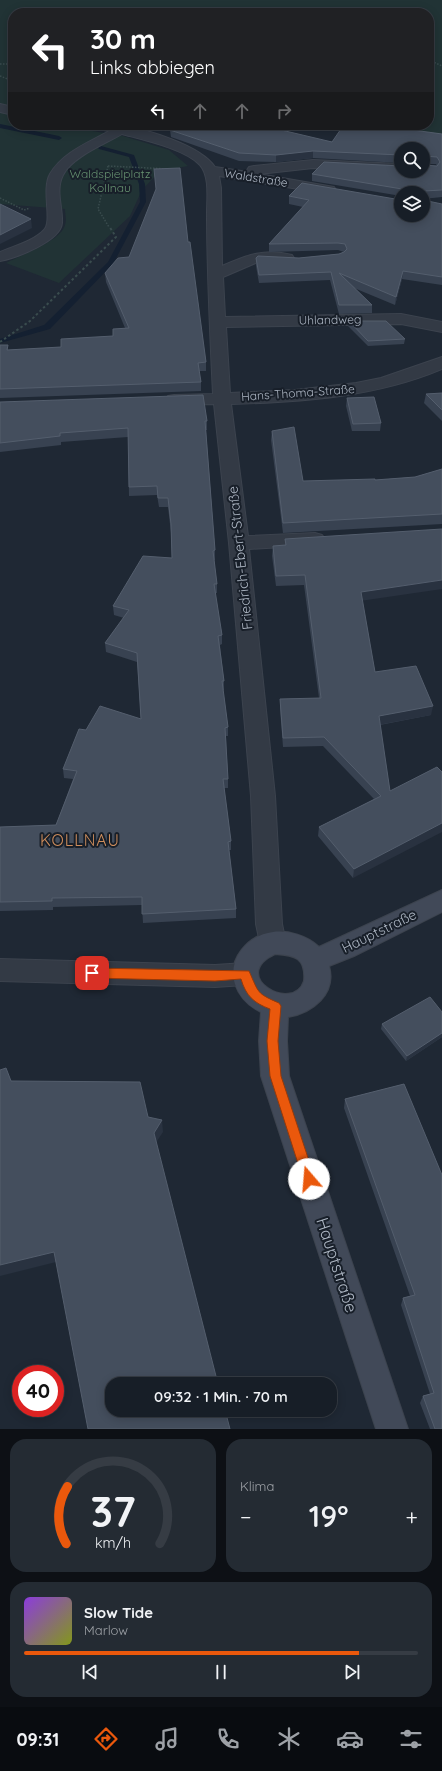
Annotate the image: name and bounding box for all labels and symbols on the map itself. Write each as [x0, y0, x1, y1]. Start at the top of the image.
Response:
street label: Waldstraße [223, 165, 289, 190]
park label: Waldspielplatz Kollnau [70, 166, 151, 195]
street label: Uhlandweg [298, 311, 362, 328]
street label: Hans-Thoma-Straße [241, 381, 356, 404]
street label: Friedrich-Ebert-Straße [223, 485, 256, 631]
district label: KOLLNAU [40, 830, 120, 850]
street label: Hauptstraße [339, 905, 420, 957]
pin [75, 956, 109, 990]
position arrow [288, 1158, 330, 1200]
street label: Hauptstraße [312, 1215, 363, 1315]
speed limit sign: 40 [12, 1365, 64, 1417]

